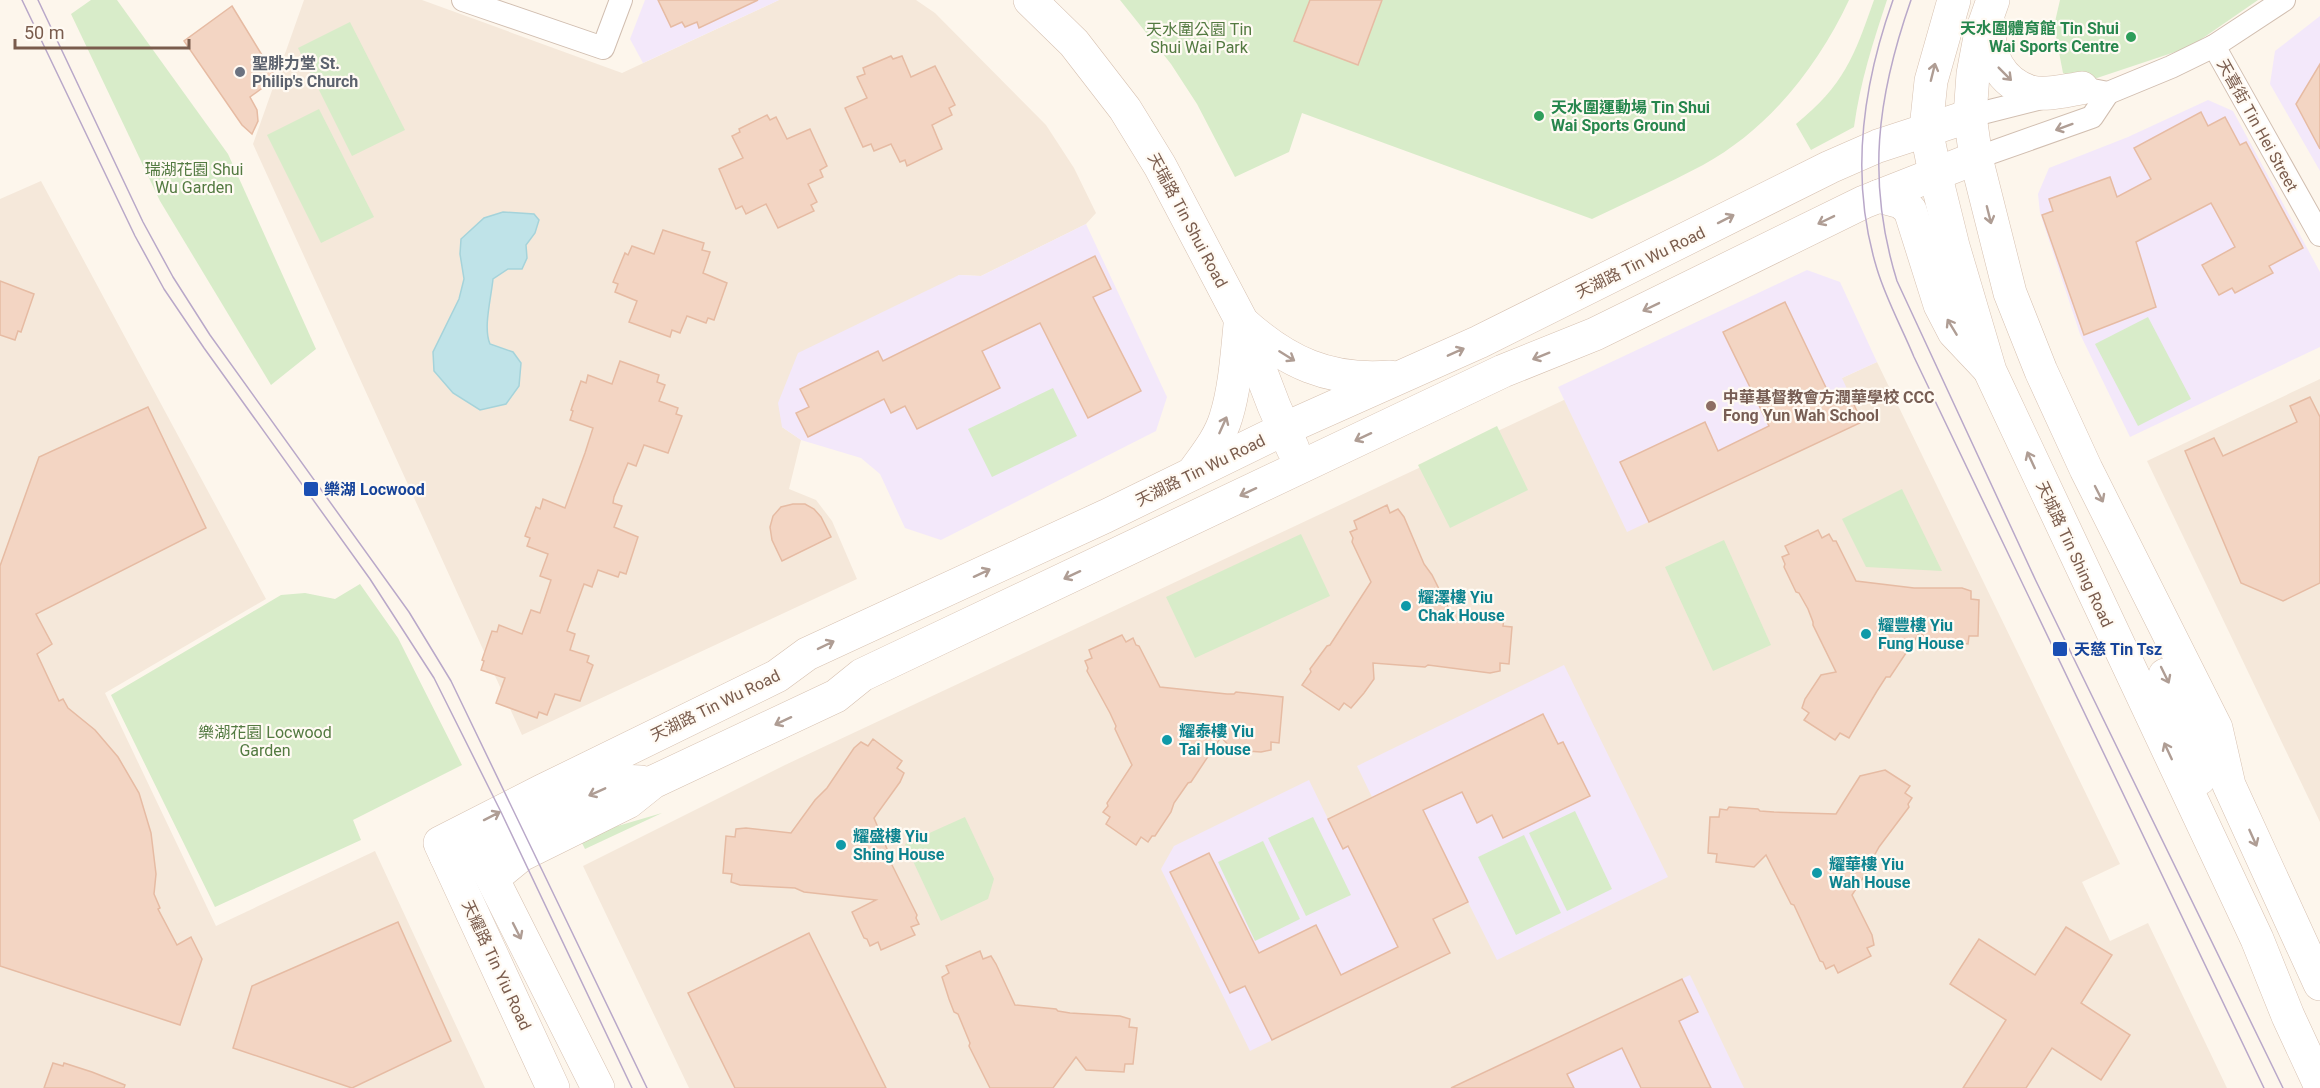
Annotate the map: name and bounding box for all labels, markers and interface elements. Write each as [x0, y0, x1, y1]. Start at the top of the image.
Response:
scale bar [15, 12, 189, 50]
place label: 天水圍體育館 Tin Shui Wai Sports Centre [1960, 19, 2119, 56]
park label: 天水圍公園 Tin Shui Wai Park [1146, 20, 1252, 57]
text: 50 m [24, 22, 64, 43]
marker: 天水圍體育館 Tin Shui Wai Sports Centre [2124, 30, 2138, 44]
place label: 聖腓力堂 St. Philip's Church [252, 54, 358, 91]
street label: 天喜街 Tin Hei Street [2213, 56, 2302, 195]
one-way arrow [1928, 62, 1940, 81]
marker: 聖腓力堂 St. Philip's Church [233, 65, 247, 79]
one-way arrow [1997, 67, 2012, 81]
place label: 天水圍運動場 Tin Shui Wai Sports Ground [1551, 98, 1710, 135]
marker: 天水圍運動場 Tin Shui Wai Sports Ground [1532, 109, 1546, 123]
one-way arrow [2055, 122, 2074, 133]
street label: 天瑞路 Tin Shui Road [1144, 150, 1231, 291]
park label: 瑞湖花園 Shui Wu Garden [145, 160, 244, 197]
one-way arrow [1984, 205, 1996, 224]
one-way arrow [1716, 213, 1734, 225]
one-way arrow [1817, 215, 1835, 226]
street label: 天湖路 Tin Wu Road [1572, 223, 1708, 302]
one-way arrow [1642, 301, 1660, 313]
one-way arrow [1945, 319, 1957, 336]
one-way arrow [1447, 346, 1465, 358]
one-way arrow [1278, 351, 1295, 363]
one-way arrow [1532, 351, 1550, 362]
place label: 中華基督教會方潤華學校 CCC Fong Yun Wah School [1723, 388, 1934, 425]
marker: 中華基督教會方潤華學校 CCC Fong Yun Wah School [1704, 399, 1718, 413]
one-way arrow [1217, 416, 1229, 434]
street label: 天湖路 Tin Wu Road [1132, 431, 1268, 510]
one-way arrow [1355, 431, 1373, 443]
one-way arrow [2024, 452, 2036, 470]
street label: 天城路 Tin Shing Road [2032, 478, 2117, 630]
marker: 樂湖 Locwood [302, 480, 320, 498]
place label: 樂湖 Locwood [324, 480, 425, 499]
one-way arrow [2093, 484, 2105, 502]
one-way arrow [1240, 486, 1258, 498]
one-way arrow [973, 566, 991, 578]
one-way arrow [1063, 570, 1081, 582]
place label: 耀澤樓 Yiu Chak House [1418, 588, 1505, 625]
marker: 耀澤樓 Yiu Chak House [1399, 599, 1413, 613]
place label: 耀豐樓 Yiu Fung House [1878, 616, 1964, 653]
marker: 耀豐樓 Yiu Fung House [1859, 627, 1873, 641]
one-way arrow [816, 638, 834, 650]
marker: 天慈 Tin Tsz [2051, 640, 2069, 658]
place label: 天慈 Tin Tsz [2074, 640, 2162, 659]
street label: 天湖路 Tin Wu Road [647, 666, 783, 745]
one-way arrow [2159, 666, 2171, 684]
one-way arrow [775, 715, 793, 727]
place label: 耀泰樓 Yiu Tai House [1179, 722, 1254, 759]
park label: 樂湖花園 Locwood Garden [198, 723, 332, 760]
marker: 耀泰樓 Yiu Tai House [1160, 733, 1174, 747]
one-way arrow [2161, 742, 2173, 760]
one-way arrow [588, 787, 606, 798]
one-way arrow [482, 810, 500, 822]
place label: 耀盛樓 Yiu Shing House [853, 827, 945, 864]
one-way arrow [2248, 829, 2260, 847]
marker: 耀盛樓 Yiu Shing House [834, 838, 848, 852]
place label: 耀華樓 Yiu Wah House [1829, 855, 1911, 892]
marker: 耀華樓 Yiu Wah House [1810, 866, 1824, 880]
street label: 天耀路 Tin Yiu Road [458, 897, 535, 1033]
one-way arrow [512, 922, 524, 940]

